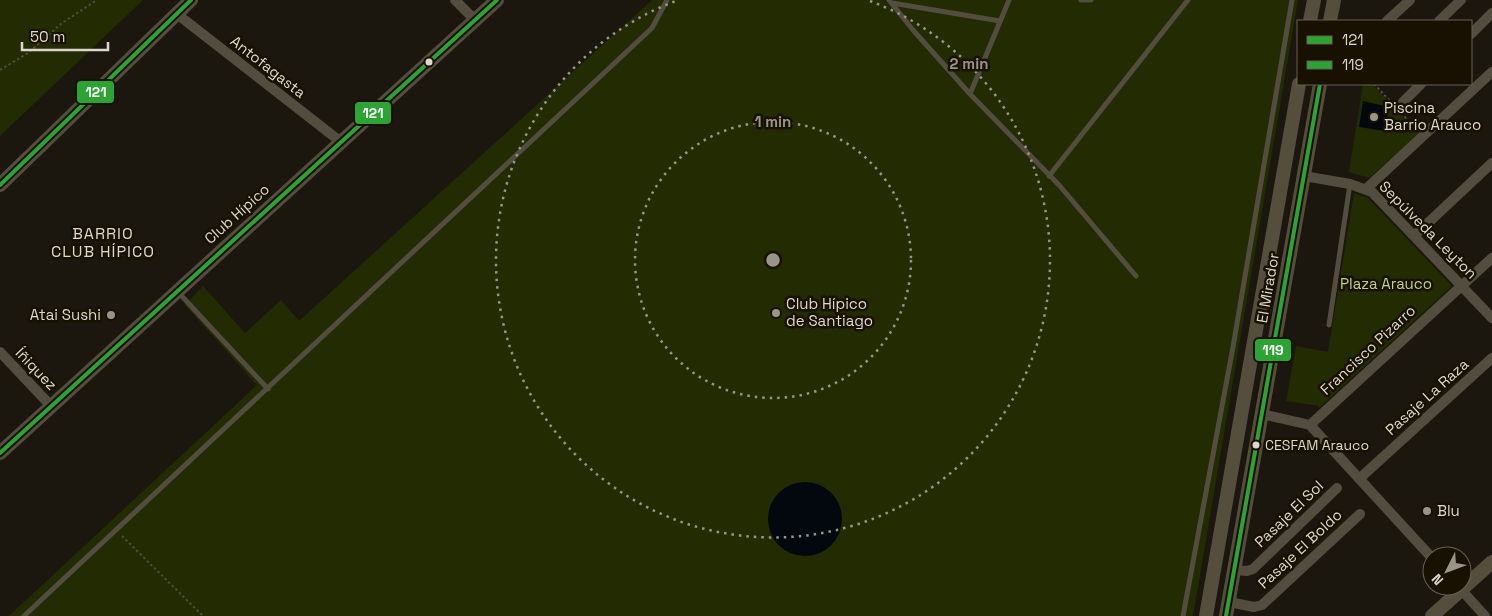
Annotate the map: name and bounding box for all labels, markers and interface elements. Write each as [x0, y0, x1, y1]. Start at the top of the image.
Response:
scale bar [22, 20, 109, 52]
legend [1297, 20, 1472, 85]
text: 50 m [30, 27, 65, 46]
text: 121 [1342, 30, 1364, 49]
street label: Antofagasta [227, 31, 310, 102]
text: 2 min [950, 54, 988, 73]
text: 119 [1342, 55, 1364, 74]
unlabelled marker [424, 57, 434, 67]
line badge: 121 [76, 80, 115, 104]
text: 121 [86, 83, 106, 101]
place label: Piscina Barrio Arauco [1384, 98, 1481, 134]
line badge: 121 [354, 101, 392, 125]
text: 121 [363, 104, 383, 122]
marker: Piscina Barrio Arauco [1368, 111, 1380, 123]
text: 1 min [755, 112, 791, 131]
street label: Sepúlveda Leyton [1375, 177, 1481, 283]
street label: Club Hípico [200, 179, 273, 248]
district label: BARRIO CLUB HÍPICO [51, 223, 155, 262]
centre of rings [764, 251, 782, 269]
street label: El Mirador [1252, 251, 1283, 325]
park label: Plaza Arauco [1340, 274, 1432, 293]
place label: Club Hípico de Santiago [786, 294, 873, 330]
street label: Francisco Pizarro [1316, 301, 1419, 399]
place label: Atai Sushi [30, 305, 101, 324]
marker: Club Hípico de Santiago [770, 307, 782, 319]
marker: Atai Sushi [105, 309, 117, 321]
line badge: 119 [1254, 338, 1292, 362]
text: 119 [1262, 341, 1284, 359]
street label: Íñiquez [12, 343, 61, 394]
street label: Pasaje La Raza [1381, 354, 1472, 439]
place label: CESFAM Arauco [1265, 436, 1369, 454]
marker: CESFAM Arauco [1251, 440, 1261, 450]
street label: Pasaje El Sol [1250, 476, 1327, 551]
place label: Blu [1437, 501, 1460, 520]
street label: Pasaje El Boldo [1254, 505, 1346, 592]
marker: Blu [1421, 505, 1433, 517]
north arrow [1422, 546, 1472, 596]
text: N [1428, 570, 1447, 589]

